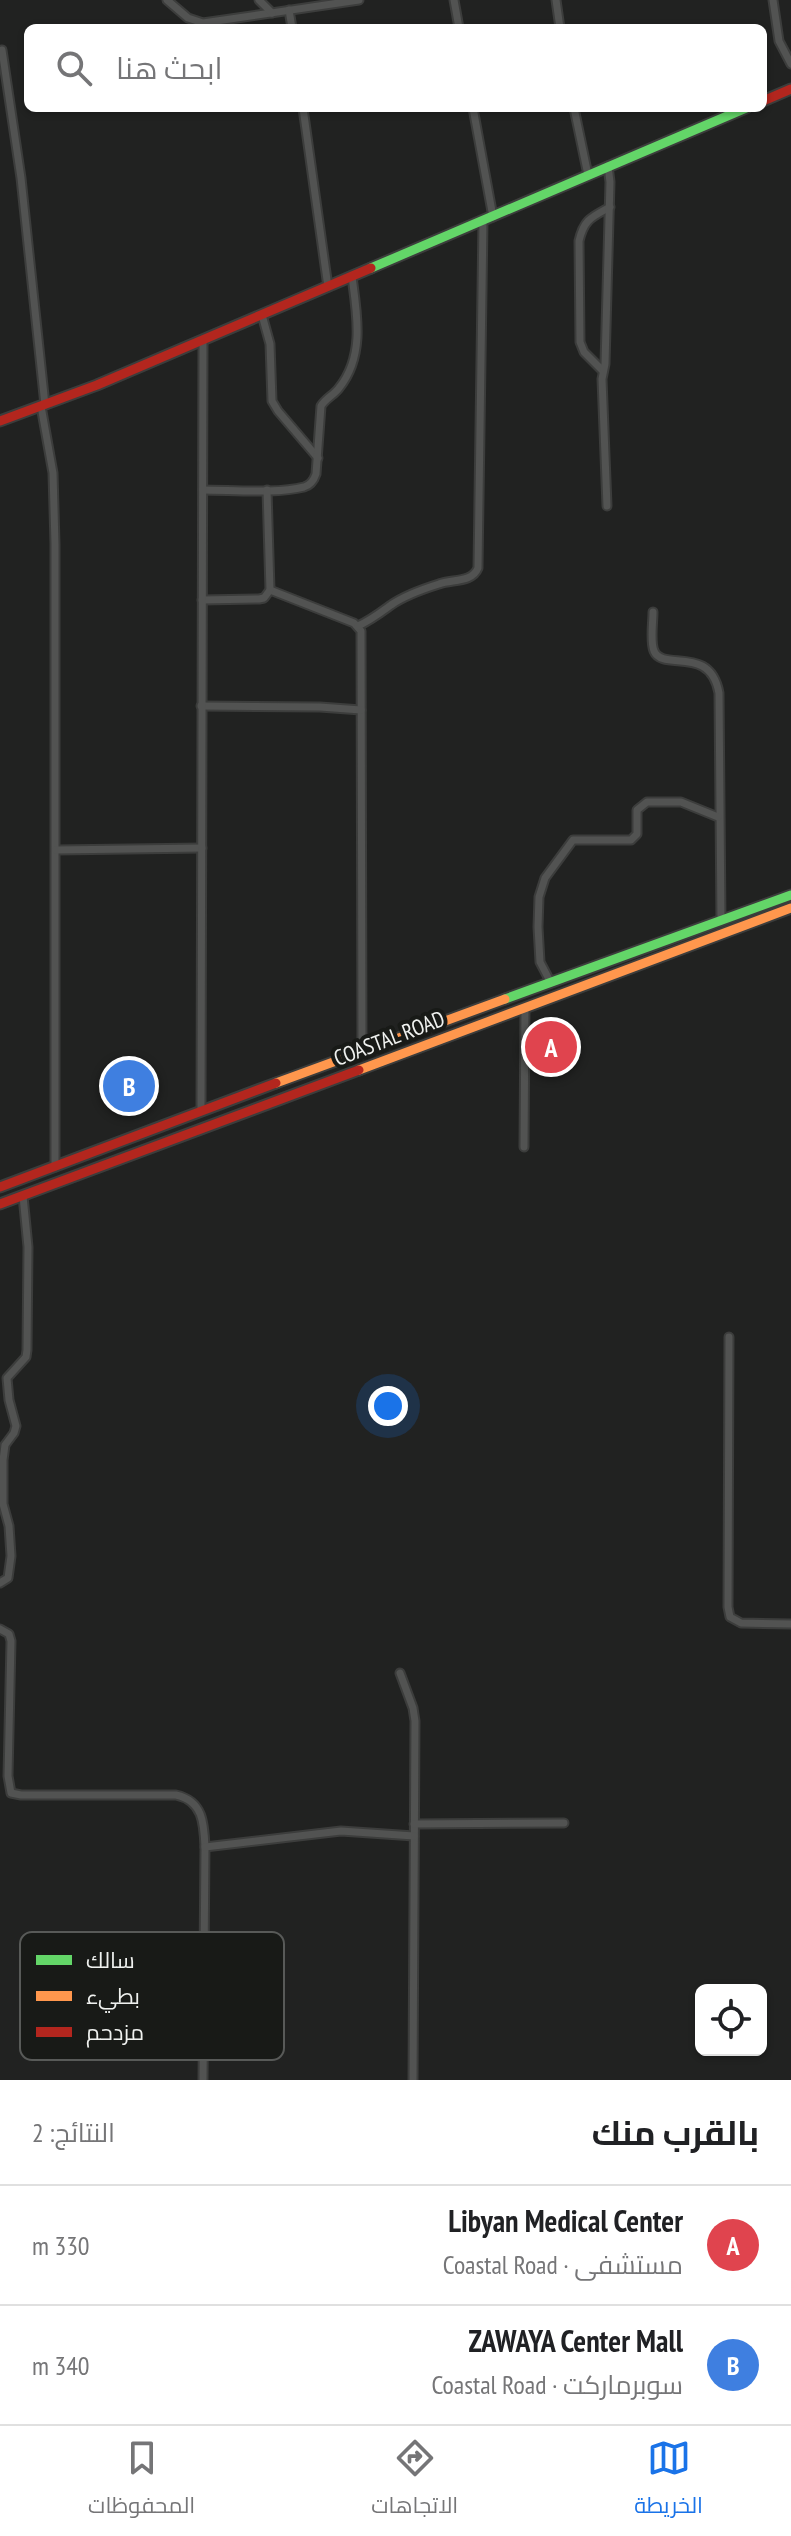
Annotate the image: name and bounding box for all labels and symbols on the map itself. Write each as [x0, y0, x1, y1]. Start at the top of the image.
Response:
street label: COASTAL ROAD [330, 1004, 448, 1072]
pin: A [525, 1017, 577, 1077]
pin: B [103, 1056, 155, 1116]
your location [368, 1386, 408, 1426]
legend [20, 1932, 284, 2060]
text: سالك [86, 1946, 135, 1974]
text: بطيء [86, 1982, 140, 2013]
text: مزدحم [86, 2018, 144, 2048]

